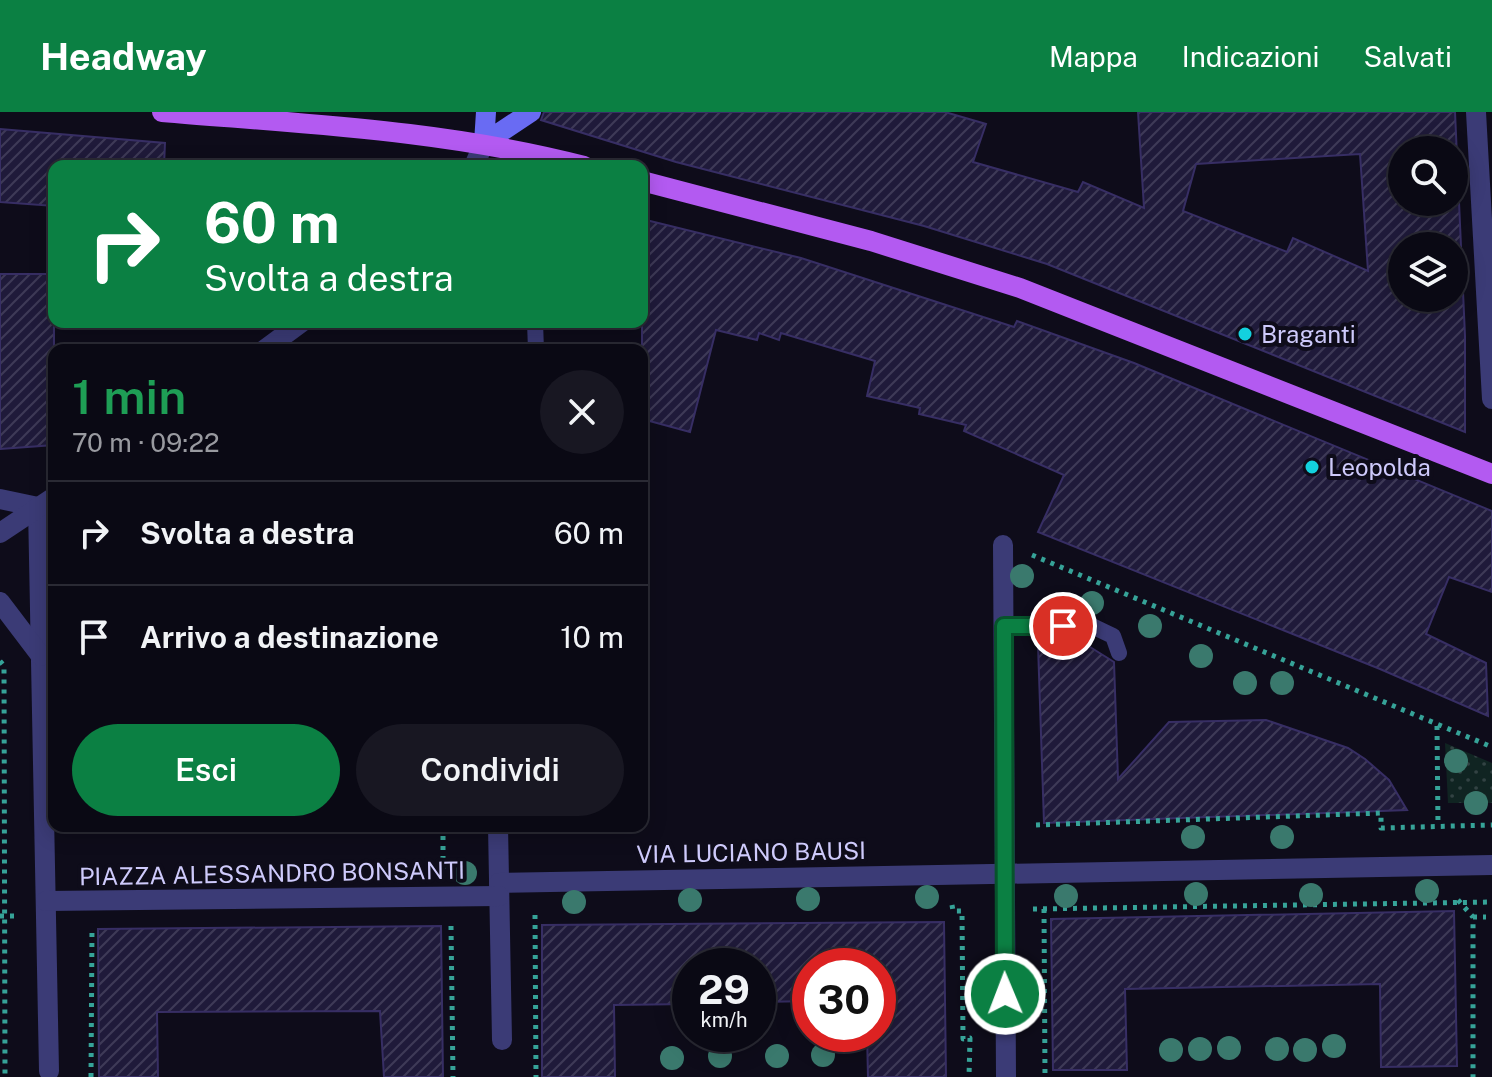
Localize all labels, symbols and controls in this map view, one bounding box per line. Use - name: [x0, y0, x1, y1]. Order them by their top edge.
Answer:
- text: Headway: [40, 34, 207, 79]
- text: Mappa: [1049, 40, 1138, 73]
- text: Indicazioni: [1182, 40, 1319, 73]
- text: Salvati: [1363, 40, 1452, 73]
- map controls: [1388, 136, 1468, 312]
- button: search: [1388, 136, 1468, 216]
- text: 60 m: [204, 190, 340, 256]
- icon: right: [72, 192, 176, 296]
- button: layers: [1388, 232, 1468, 312]
- text: Svolta a destra: [204, 257, 454, 299]
- place label: Braganti: [1261, 320, 1356, 348]
- marker: Braganti: [1236, 325, 1254, 343]
- text: 1 min: [72, 368, 186, 425]
- button: close: [540, 370, 624, 454]
- text: 70 m · 09:22: [72, 427, 220, 458]
- place label: Leopolda: [1328, 453, 1431, 481]
- marker: Leopolda: [1303, 458, 1321, 476]
- icon: right: [72, 511, 116, 555]
- text: Svolta a destra: [140, 515, 355, 551]
- text: 60 m: [554, 515, 624, 551]
- pin: [1029, 592, 1097, 660]
- icon: arrive: [1041, 604, 1085, 648]
- icon: arrive: [72, 615, 116, 659]
- text: Arrivo a destinazione: [140, 619, 439, 655]
- text: 10 m: [560, 619, 624, 655]
- button: Esci: [72, 724, 340, 816]
- button: Condividi: [356, 724, 624, 816]
- street label: VIA LUCIANO BAUSI: [636, 836, 866, 868]
- street label: PIAZZA ALESSANDRO BONSANTI: [79, 856, 465, 890]
- speed limit sign: 30: [792, 948, 896, 1052]
- position arrow: [963, 952, 1047, 1036]
- text: 29: [698, 966, 750, 1013]
- text: km/h: [700, 1008, 748, 1032]

